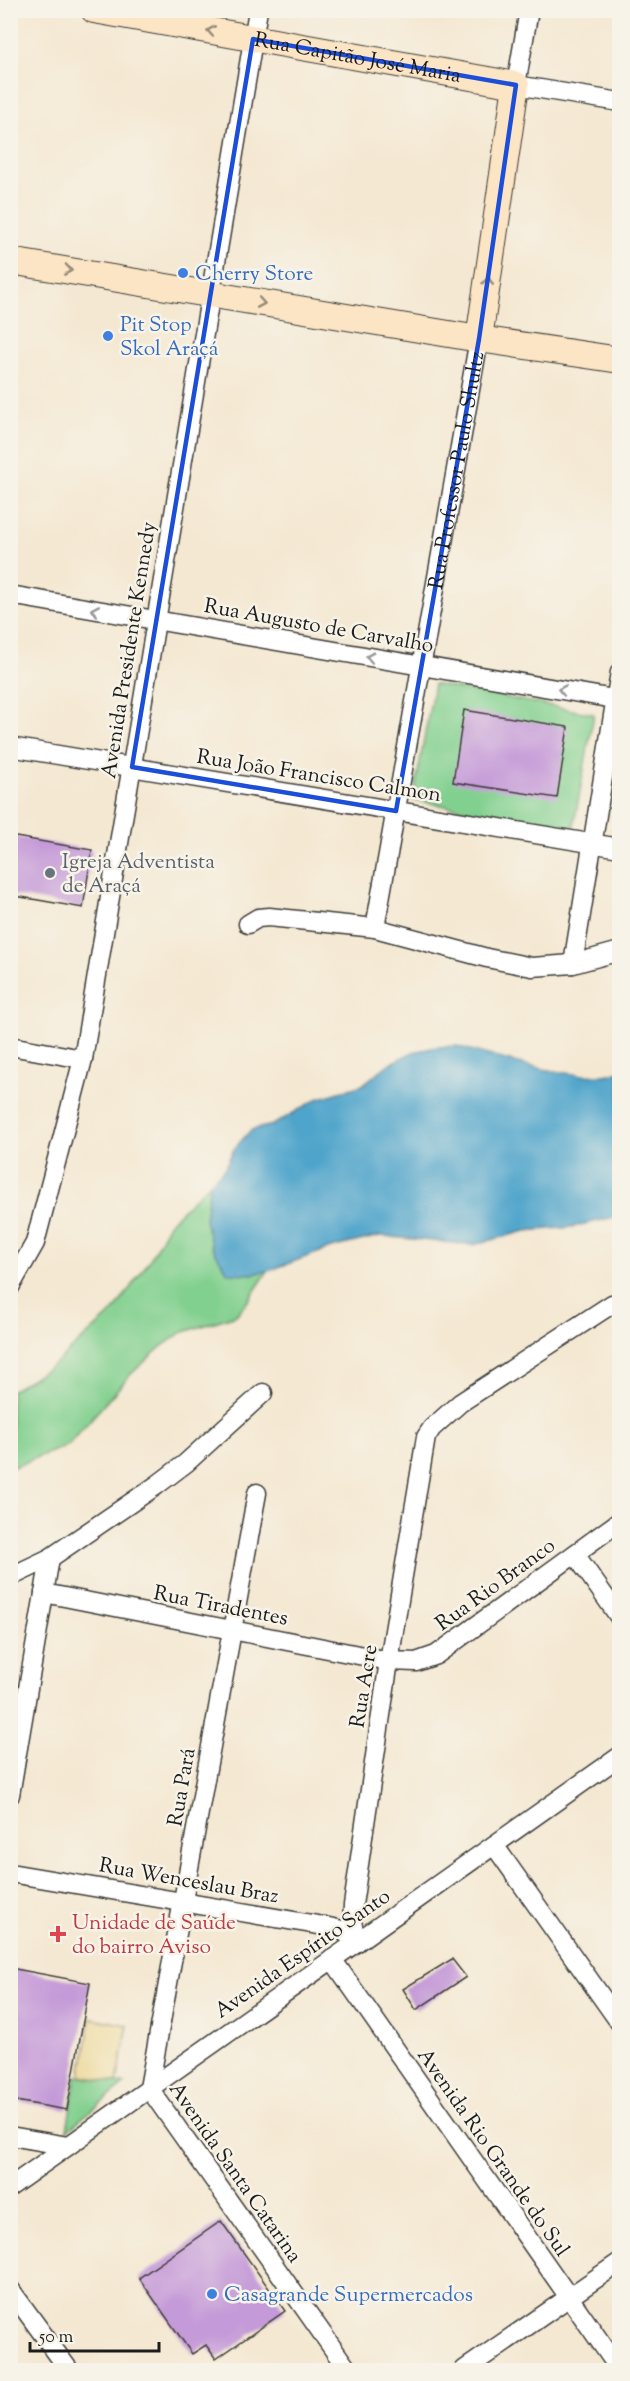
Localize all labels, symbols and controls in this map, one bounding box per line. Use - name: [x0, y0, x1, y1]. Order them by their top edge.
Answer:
- one-way arrow: [206, 25, 216, 38]
- street label: Rua Capitão José Maria: [252, 26, 464, 92]
- place label: Cherry Store: [195, 260, 313, 290]
- one-way arrow: [64, 264, 73, 276]
- marker: Cherry Store: [176, 266, 190, 280]
- one-way arrow: [481, 277, 493, 286]
- one-way arrow: [256, 296, 265, 308]
- place label: Pit Stop Skol Araçá: [120, 311, 219, 365]
- marker: Pit Stop Skol Araçá: [101, 329, 115, 343]
- street label: Rua Professor Paulo Shultz: [422, 349, 494, 592]
- street label: Avenida Presidente Kennedy: [95, 519, 165, 781]
- street label: Rua Augusto de Carvalho: [201, 592, 436, 662]
- one-way arrow: [90, 604, 99, 616]
- one-way arrow: [365, 651, 374, 663]
- one-way arrow: [557, 684, 566, 696]
- street label: Rua João Francisco Calmon: [194, 743, 443, 811]
- place label: Igreja Adventista de Araçá: [62, 848, 215, 902]
- marker: Igreja Adventista de Araçá: [43, 866, 57, 880]
- street label: Rua Rio Branco: [430, 1532, 562, 1639]
- street label: Rua Tiradentes: [151, 1579, 290, 1635]
- street label: Rua Acre: [344, 1643, 386, 1730]
- street label: Rua Pará: [161, 1745, 205, 1829]
- street label: Rua Wenceslau Braz: [96, 1851, 281, 1913]
- street label: Avenida Espírito Santo: [209, 1882, 397, 2027]
- place label: Unidade de Saúde do bairro Aviso: [72, 1909, 236, 1963]
- marker: Unidade de Saúde do bairro Aviso: [49, 1925, 67, 1943]
- street label: Avenida Rio Grande do Sul: [409, 2043, 576, 2264]
- street label: Avenida Santa Catarina: [161, 2077, 308, 2270]
- place label: Casagrande Supermercados: [224, 2281, 473, 2311]
- marker: Casagrande Supermercados: [205, 2287, 219, 2301]
- scale bar: [30, 2315, 159, 2353]
- text: 50 m: [38, 2325, 74, 2351]

